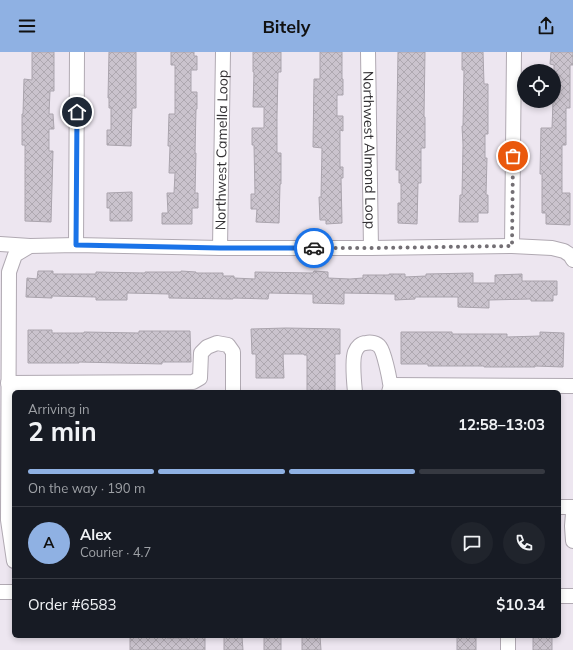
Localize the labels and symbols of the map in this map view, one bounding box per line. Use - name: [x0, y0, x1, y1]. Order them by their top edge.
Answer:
- street label: Northwest Camella Loop: [211, 70, 232, 230]
- street label: Northwest Almond Loop: [359, 71, 380, 229]
- pin: [60, 95, 94, 129]
- pin: [496, 139, 530, 173]
- courier: [294, 228, 334, 268]

